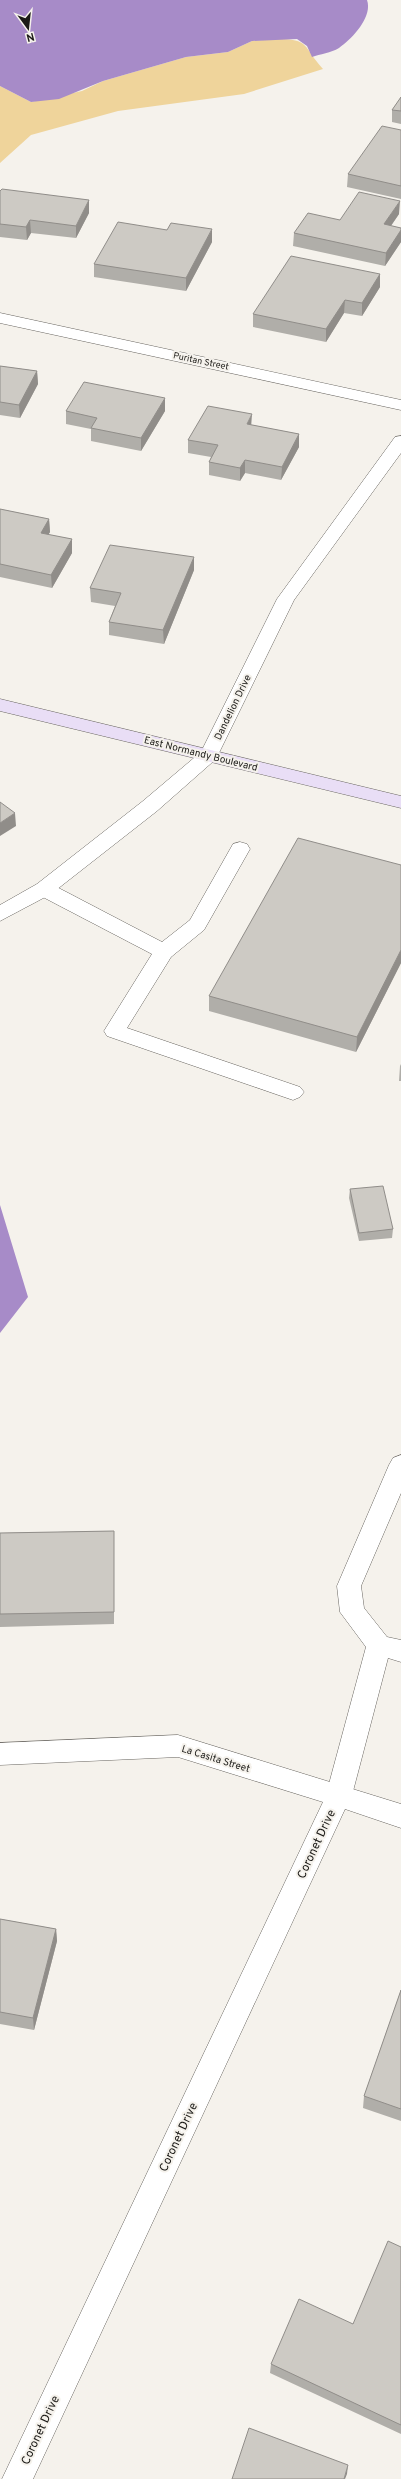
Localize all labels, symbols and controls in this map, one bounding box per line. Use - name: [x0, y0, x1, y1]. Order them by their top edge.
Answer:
- north arrow: [8, 8, 48, 48]
- text: N: [25, 29, 36, 44]
- street label: Puritan Street: [172, 350, 230, 373]
- street label: Dandelion Drive: [212, 673, 255, 742]
- street label: East Normandy Boulevard: [143, 734, 259, 775]
- street label: La Casita Street: [180, 1743, 252, 1776]
- street label: Coronet Drive: [294, 1807, 340, 1882]
- street label: Coronet Drive: [156, 2100, 202, 2175]
- street label: Coronet Drive: [18, 2393, 64, 2468]

